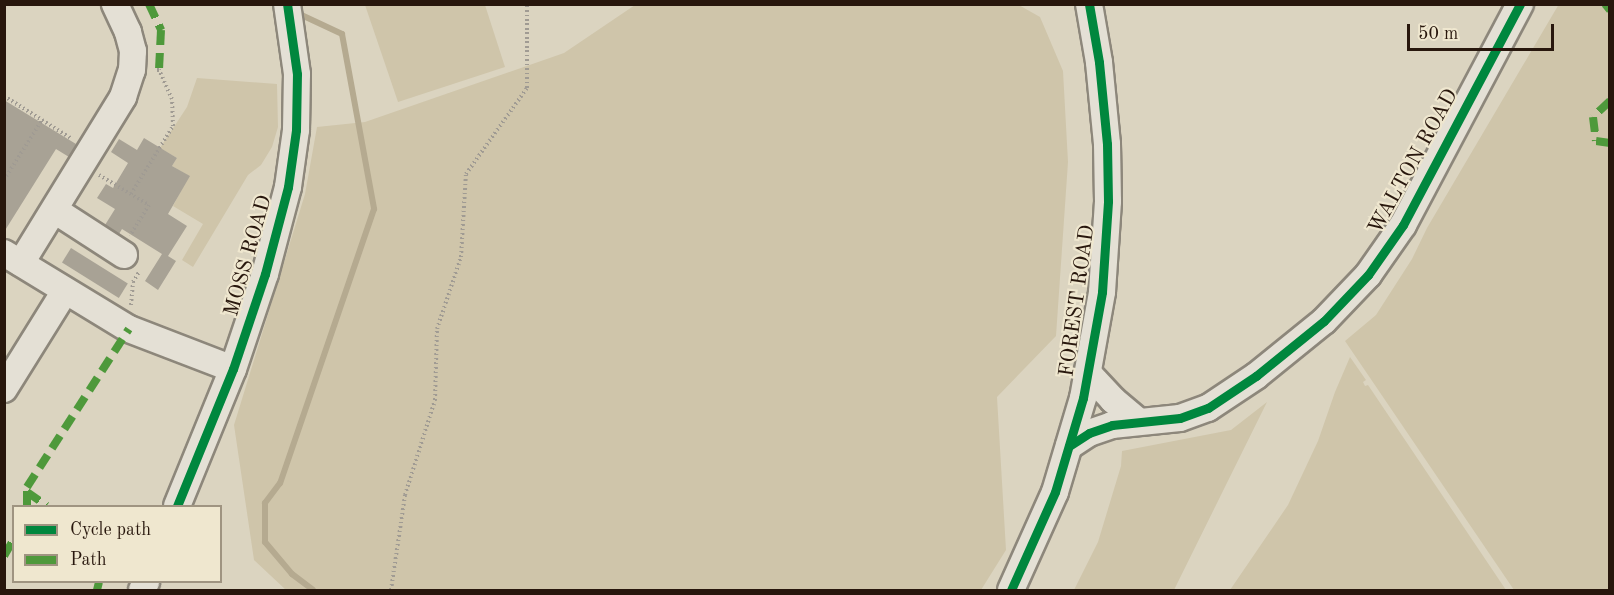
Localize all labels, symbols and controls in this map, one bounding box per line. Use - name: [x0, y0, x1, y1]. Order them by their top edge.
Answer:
- scale bar: [1410, 12, 1557, 50]
- text: 50 m: [1418, 25, 1458, 43]
- street label: WALTON ROAD: [1364, 85, 1464, 239]
- street label: MOSS ROAD: [220, 192, 278, 320]
- street label: FOREST ROAD: [1055, 223, 1101, 379]
- legend: [12, 505, 222, 583]
- text: Cycle path: [70, 521, 151, 539]
- text: Path: [70, 551, 106, 569]

